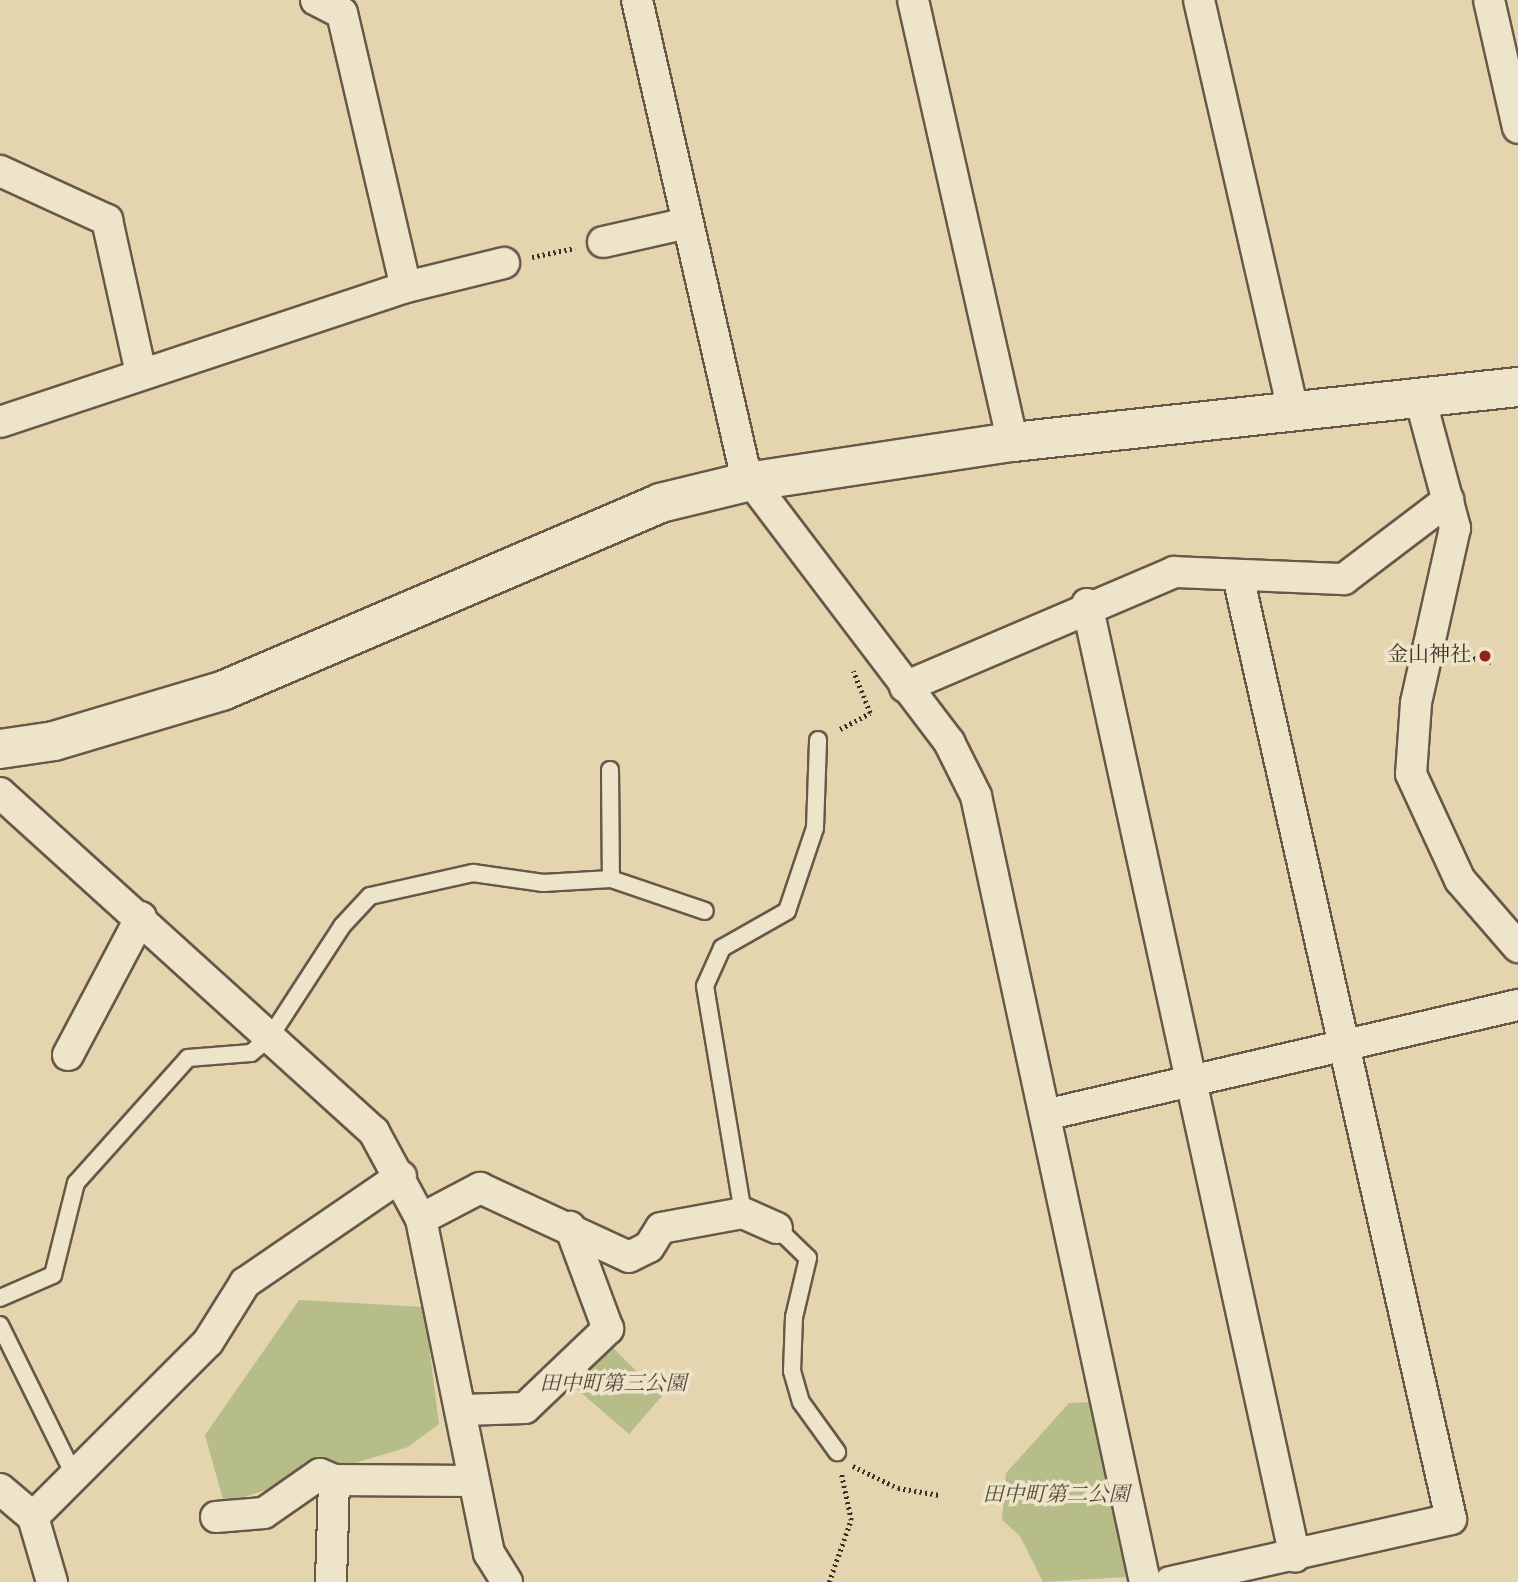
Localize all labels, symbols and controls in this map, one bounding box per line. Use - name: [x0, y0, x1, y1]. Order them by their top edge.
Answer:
- place label: 金山神社: [1387, 643, 1471, 669]
- marker: 金山神社: [1477, 648, 1493, 664]
- park label: 田中町第三公園: [540, 1372, 686, 1398]
- park label: 田中町第二公園: [983, 1483, 1129, 1509]

